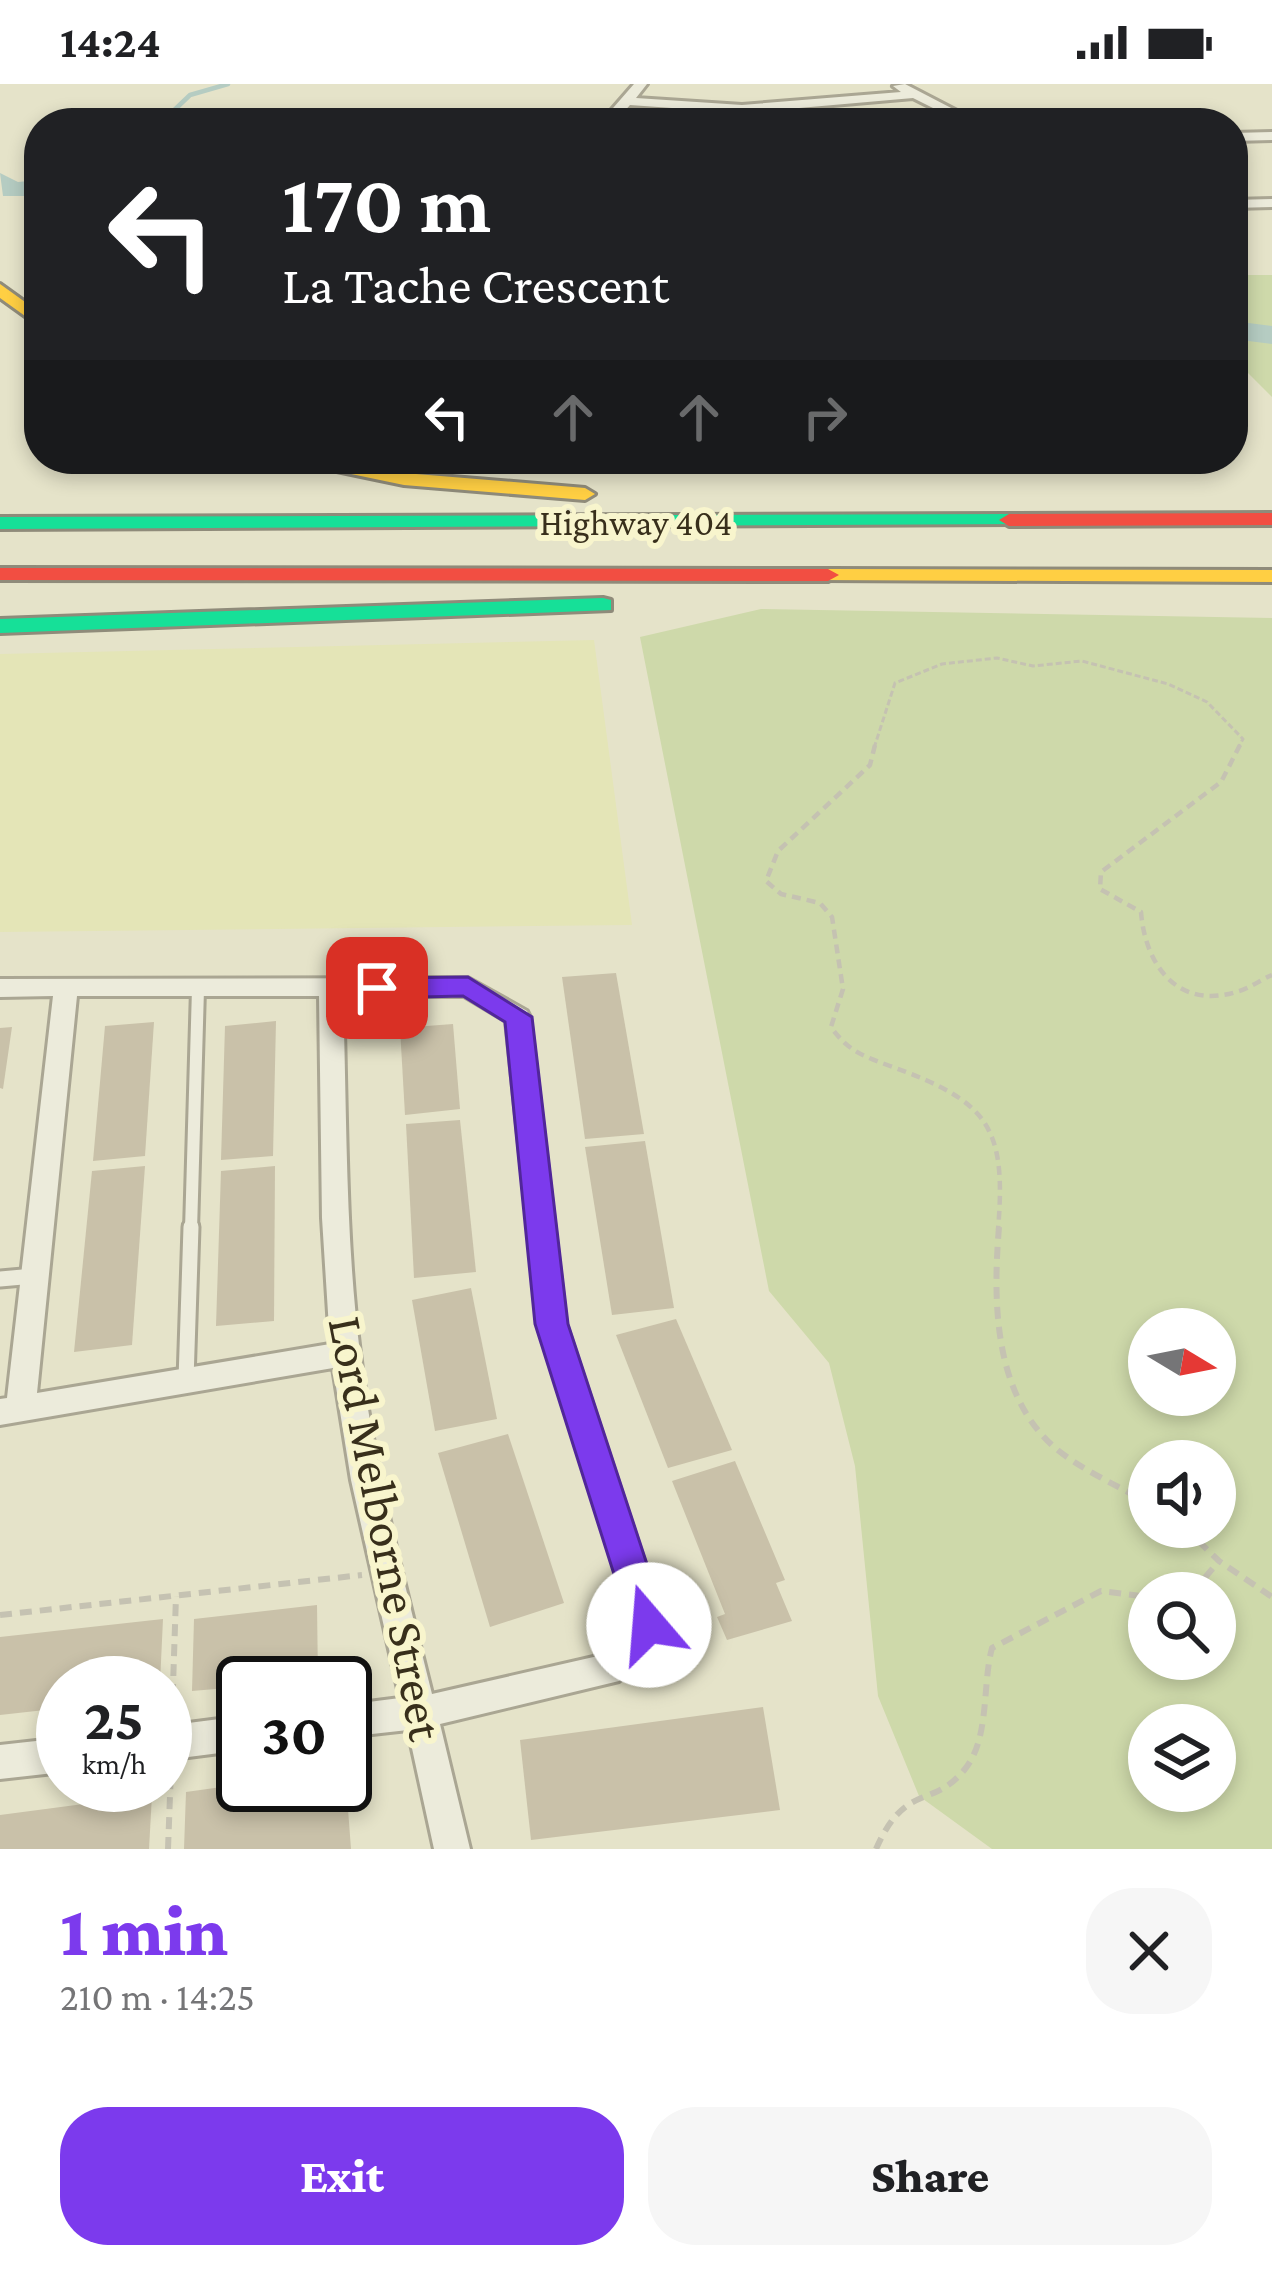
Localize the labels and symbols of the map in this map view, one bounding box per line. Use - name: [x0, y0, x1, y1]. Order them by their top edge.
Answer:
- street label: Highway 404: [540, 503, 732, 543]
- pin: [326, 937, 428, 1039]
- north arrow: [1128, 1308, 1236, 1416]
- street label: Lord Melborne Street: [317, 1311, 456, 1746]
- position arrow: [586, 1562, 712, 1688]
- speed limit sign: 30: [216, 1656, 372, 1812]

